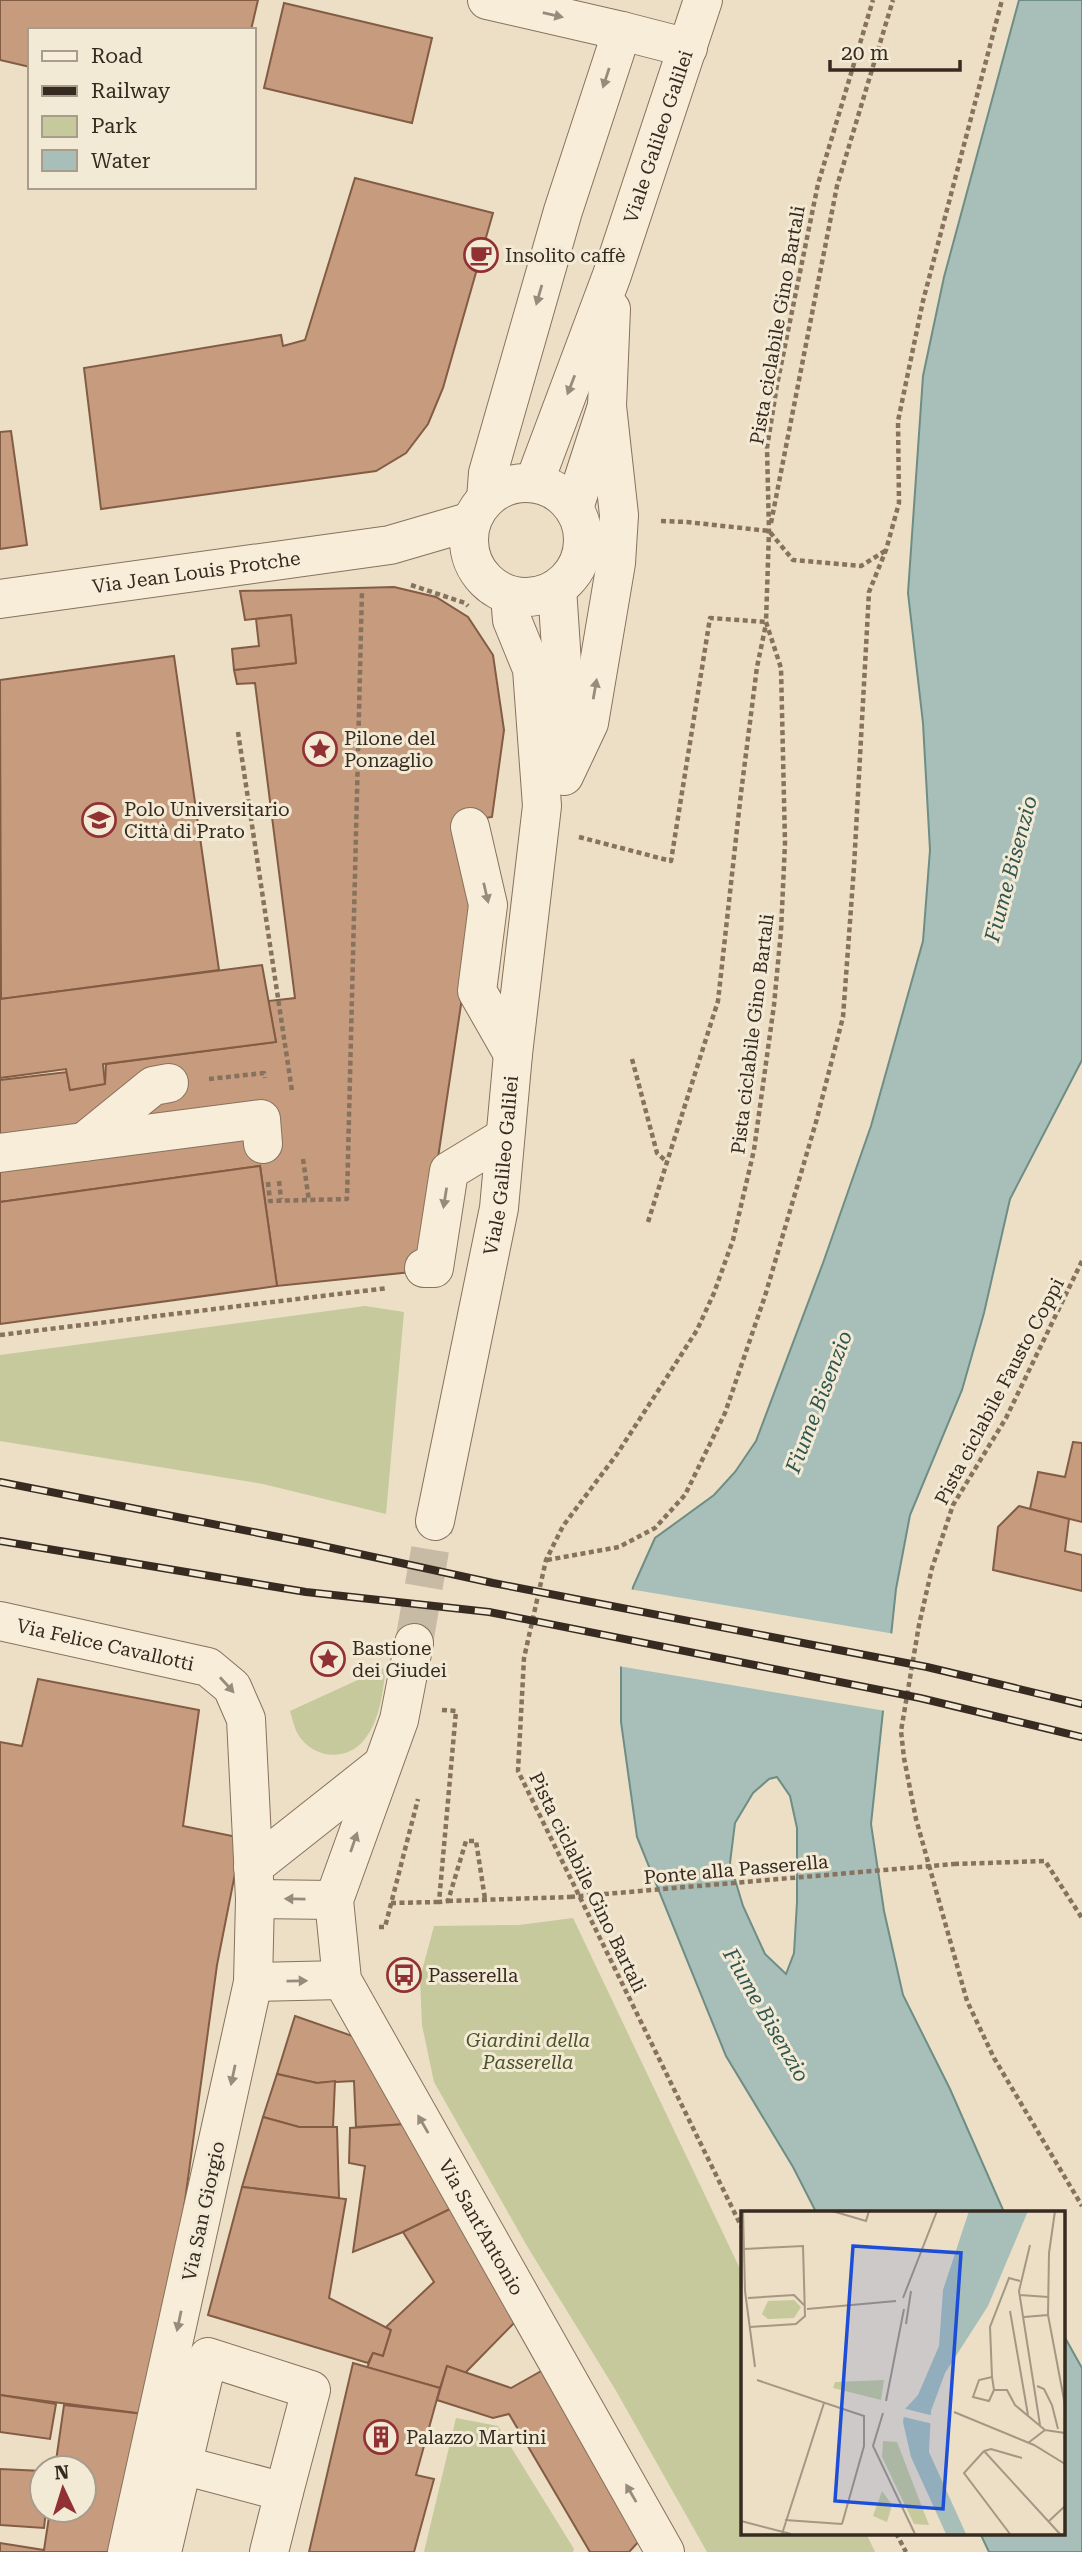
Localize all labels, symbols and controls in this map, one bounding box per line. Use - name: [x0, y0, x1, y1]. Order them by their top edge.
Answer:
- one-way arrow: [542, 10, 564, 21]
- legend: [28, 28, 256, 189]
- scale bar: [830, 28, 960, 72]
- text: 20 m: [841, 41, 889, 65]
- text: Road: [91, 44, 143, 68]
- street label: Viale Galileo Galilei: [619, 47, 698, 226]
- one-way arrow: [601, 67, 611, 88]
- text: Railway: [91, 79, 171, 103]
- text: Park: [91, 114, 137, 138]
- text: Water: [91, 149, 151, 173]
- street label: Pista ciclabile Gino Bartali: [745, 204, 810, 446]
- cafe icon: Insolito caffè: [462, 236, 500, 274]
- place label: Insolito caffè: [505, 244, 625, 267]
- one-way arrow: [533, 284, 543, 305]
- one-way arrow: [565, 374, 576, 395]
- street label: Via Jean Louis Protche: [91, 547, 302, 598]
- one-way arrow: [590, 678, 601, 700]
- place label: Pilone del Ponzaglio: [344, 727, 436, 772]
- place icon: Pilone del Ponzaglio: [301, 730, 339, 768]
- water label: Fiume Bisenzio: [980, 793, 1042, 946]
- place label: Polo Universitario Città di Prato: [124, 798, 290, 843]
- school or university icon: Polo Universitario Città di Prato: [80, 801, 118, 839]
- one-way arrow: [480, 882, 491, 904]
- street label: Pista ciclabile Gino Bartali: [726, 912, 779, 1156]
- street label: Viale Galileo Galilei: [479, 1075, 523, 1257]
- one-way arrow: [439, 1187, 450, 1209]
- street label: Pista ciclabile Fausto Coppi: [930, 1274, 1069, 1509]
- water label: Fiume Bisenzio: [781, 1328, 857, 1477]
- street label: Via Felice Cavallotti: [14, 1614, 196, 1676]
- place label: Bastione dei Giudei: [352, 1637, 447, 1682]
- place icon: Bastione dei Giudei: [309, 1640, 347, 1678]
- one-way arrow: [219, 1676, 235, 1694]
- street label: Pista ciclabile Gino Bartali: [524, 1768, 651, 1996]
- one-way arrow: [349, 1832, 360, 1853]
- street label: Ponte alla Passerella: [643, 1850, 830, 1889]
- one-way arrow: [284, 1893, 306, 1905]
- water label: Fiume Bisenzio: [718, 1943, 814, 2086]
- bus stop icon: Passerella: [385, 1956, 423, 1994]
- place label: Passerella: [428, 1964, 519, 1987]
- one-way arrow: [287, 1975, 309, 1987]
- park label: Giardini della Passerella: [466, 2029, 590, 2074]
- one-way arrow: [227, 2064, 238, 2086]
- one-way arrow: [417, 2114, 429, 2134]
- street label: Via San Giorgio: [177, 2139, 230, 2283]
- street label: Via Sant'Antonio: [434, 2155, 529, 2299]
- inset map: [741, 2211, 1064, 2534]
- one-way arrow: [173, 2310, 184, 2332]
- building icon: Palazzo Martini: [362, 2418, 400, 2456]
- place label: Palazzo Martini: [406, 2426, 546, 2449]
- north arrow: [28, 2454, 98, 2524]
- text: N: [54, 2461, 70, 2485]
- one-way arrow: [625, 2483, 637, 2502]

